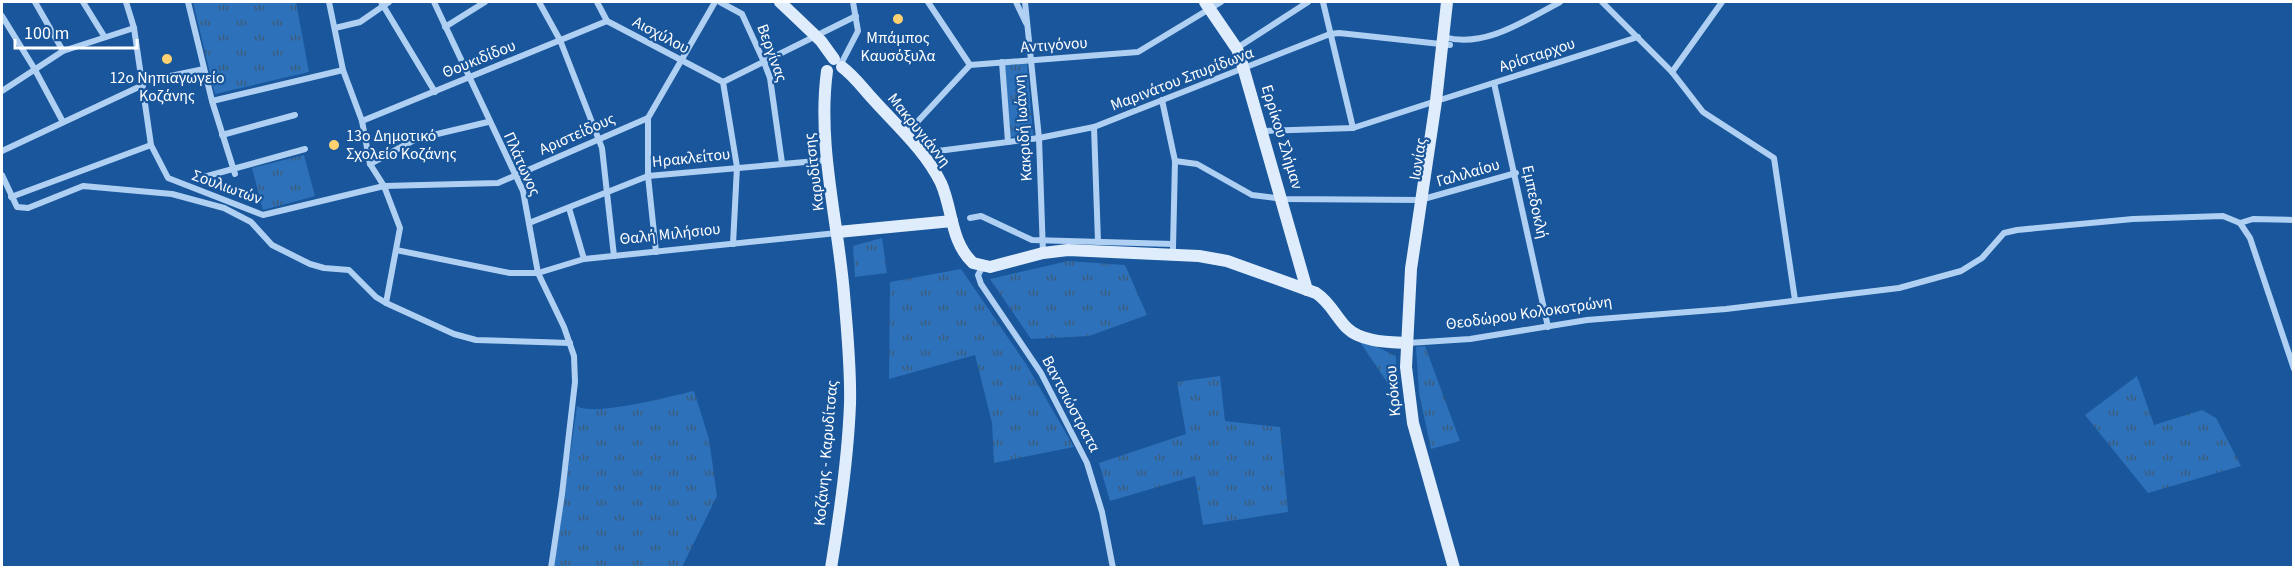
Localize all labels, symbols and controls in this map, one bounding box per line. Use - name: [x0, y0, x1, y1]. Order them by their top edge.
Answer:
- street label: Αισχύλου: [629, 11, 693, 59]
- scale bar: [15, 12, 136, 50]
- marker: Μπάμπος Καυσόξυλα: [891, 12, 905, 26]
- text: 100 m: [24, 21, 69, 46]
- street label: Βεργίνας: [751, 21, 793, 85]
- place label: Μπάμπος Καυσόξυλα: [861, 27, 935, 67]
- street label: Αντιγόνου: [1020, 32, 1088, 58]
- street label: Αρίσταρχου: [1496, 32, 1578, 78]
- street label: Θουκιδίδου: [439, 34, 519, 84]
- street label: Μαρινάτου Σπυρίδωνα: [1107, 42, 1257, 116]
- marker: 12ο Νηπιαγωγείο Κοζάνης: [160, 52, 174, 66]
- place label: 12ο Νηπιαγωγείο Κοζάνης: [110, 67, 224, 107]
- street label: Κακριδή Ιωάννη: [1008, 74, 1038, 182]
- street label: Ερρίκου Σλήμαν: [1256, 82, 1308, 192]
- street label: Μακρυγιάννη: [882, 88, 956, 172]
- street label: Αριστείδους: [536, 107, 619, 161]
- place label: 13ο Δημοτικό Σχολείο Κοζάνης: [346, 125, 457, 165]
- street label: Πλάτωνος: [498, 128, 546, 200]
- street label: Καρυδίτσης: [798, 131, 830, 212]
- street label: Ιωνίας: [1404, 136, 1432, 182]
- marker: 13ο Δημοτικό Σχολείο Κοζάνης: [327, 138, 341, 152]
- street label: Ηρακλείτου: [651, 143, 731, 173]
- street label: Γαλιλαίου: [1434, 153, 1502, 193]
- street label: Εμπεδοκλή: [1516, 163, 1554, 241]
- street label: Σουλιωτών: [189, 164, 266, 210]
- street label: Θαλή Μιλήσιου: [619, 218, 721, 250]
- street label: Θεοδώρου Κολοκοτρώνη: [1445, 290, 1613, 336]
- street label: Βαντσιώστρατα: [1036, 352, 1106, 456]
- street label: Κρόκου: [1380, 365, 1406, 417]
- street label: Κοζάνης - Καρυδίτσας: [809, 379, 843, 527]

